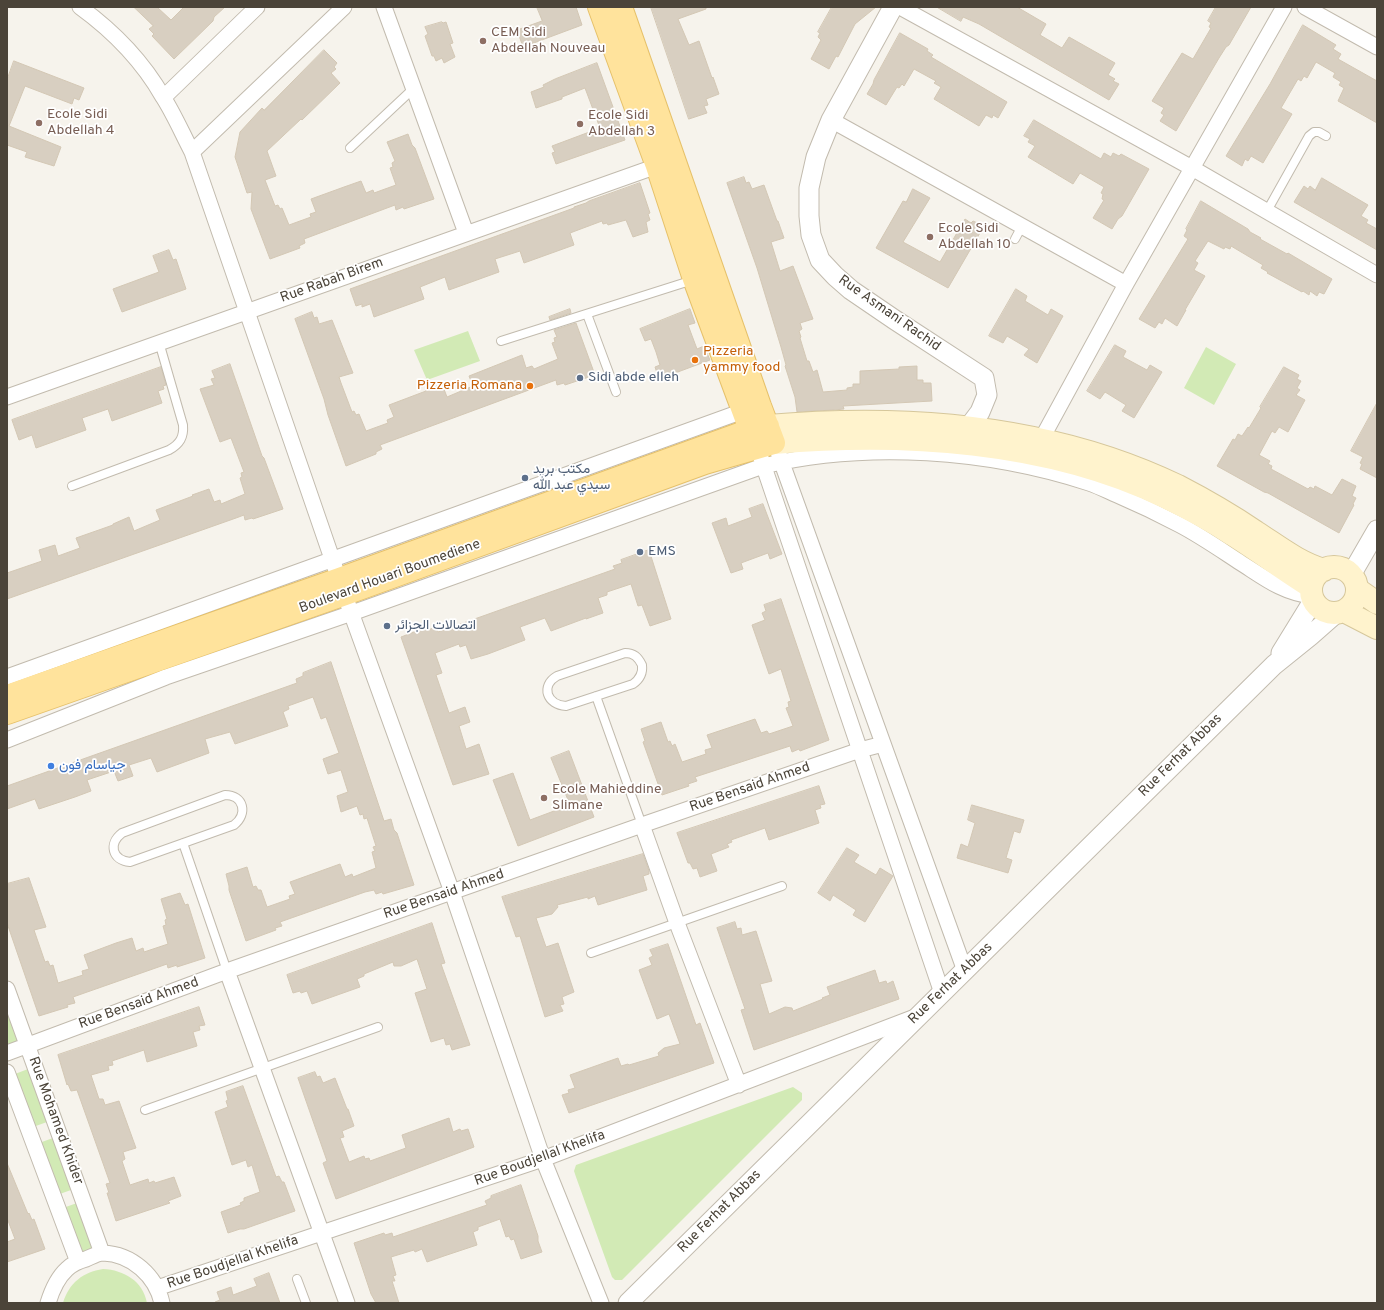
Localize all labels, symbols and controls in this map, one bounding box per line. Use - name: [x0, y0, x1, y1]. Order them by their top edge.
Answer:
- place label: CEM Sidi Abdellah Nouveau: [491, 25, 605, 58]
- marker: CEM Sidi Abdellah Nouveau: [478, 36, 488, 46]
- place label: Ecole Sidi Abdellah 4: [47, 107, 115, 140]
- place label: Ecole Sidi Abdellah 3: [588, 108, 655, 140]
- marker: Ecole Sidi Abdellah 4: [34, 118, 44, 128]
- marker: Ecole Sidi Abdellah 3: [575, 119, 585, 129]
- place label: Ecole Sidi Abdellah 10: [938, 221, 1011, 254]
- marker: Ecole Sidi Abdellah 10: [925, 232, 935, 242]
- street label: Rue Rabah Birem: [278, 255, 386, 307]
- street label: Rue Asmani Rachid: [835, 272, 943, 356]
- place label: Pizzeria yammy food: [703, 344, 780, 376]
- marker: Pizzeria yammy food: [690, 355, 700, 365]
- place label: Sidi abde elleh: [588, 370, 679, 386]
- marker: Sidi abde elleh: [575, 373, 585, 383]
- place label: Pizzeria Romana: [417, 378, 522, 394]
- marker: Pizzeria Romana: [525, 381, 535, 391]
- place label: مكتب بريد سيدي عبد الله: [533, 462, 610, 494]
- marker: مكتب بريد سيدي عبد الله: [520, 473, 530, 483]
- street label: Boulevard Houari Boumediene: [297, 536, 483, 618]
- place label: EMS: [648, 544, 676, 560]
- marker: EMS: [635, 547, 645, 557]
- place label: اتصالات الجزائر: [395, 618, 476, 634]
- marker: اتصالات الجزائر: [382, 621, 392, 631]
- street label: Rue Ferhat Abbas: [1136, 711, 1226, 801]
- place label: جياسام فون: [59, 758, 126, 774]
- street label: Rue Bensaid Ahmed: [688, 759, 812, 817]
- marker: جياسام فون: [46, 761, 56, 771]
- place label: Ecole Mahieddine Slimane: [552, 782, 662, 814]
- marker: Ecole Mahieddine Slimane: [539, 793, 549, 803]
- street label: Rue Bensaid Ahmed: [382, 866, 506, 924]
- street label: Rue Ferhat Abbas: [905, 940, 997, 1028]
- street label: Rue Bensaid Ahmed: [77, 974, 201, 1034]
- street label: Rue Mohamed Khider: [24, 1055, 86, 1187]
- street label: Rue Boudjellal Khelifa: [472, 1128, 608, 1190]
- street label: Rue Ferhat Abbas: [675, 1167, 765, 1257]
- street label: Rue Boudjellal Khelifa: [165, 1233, 301, 1293]

